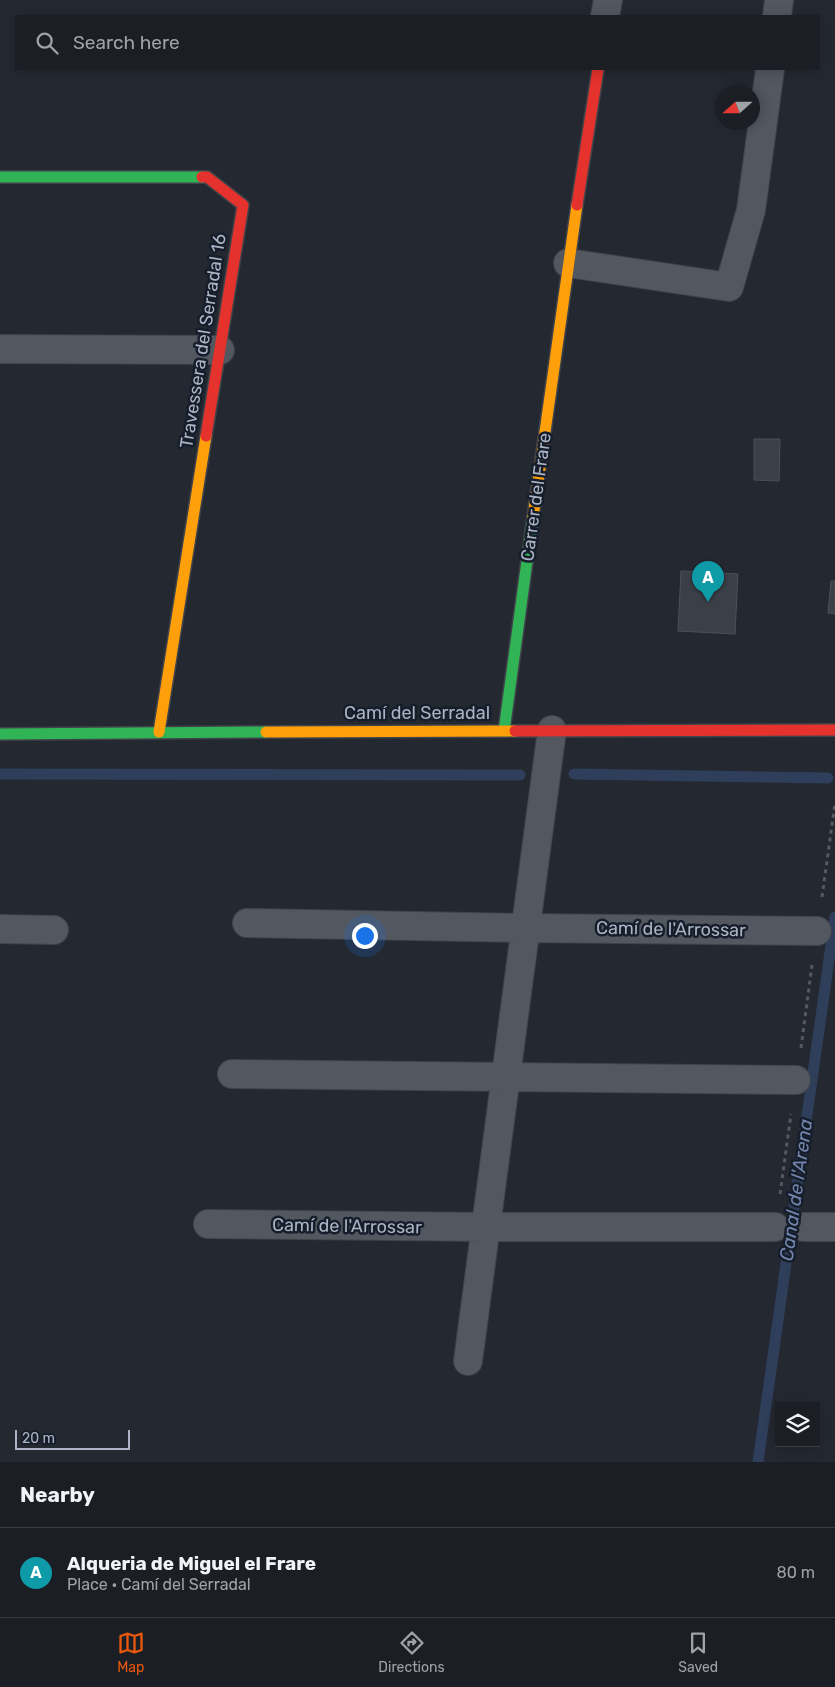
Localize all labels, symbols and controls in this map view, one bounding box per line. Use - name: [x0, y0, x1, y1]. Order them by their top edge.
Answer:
- search box: [15, 15, 820, 70]
- icon: search: [33, 29, 61, 57]
- text: Search here: [73, 31, 180, 54]
- north arrow: [715, 85, 760, 130]
- street label: Travessera del Serradal 16: [175, 232, 231, 450]
- street label: Carrer del Frare: [516, 431, 556, 563]
- pin: A: [692, 561, 724, 602]
- street label: Camí del Serradal: [344, 702, 490, 724]
- street label: Camí de l'Arrossar: [596, 917, 746, 941]
- your location: [352, 923, 378, 949]
- water label: Canal de l'Arena: [775, 1118, 817, 1262]
- street label: Camí de l'Arrossar: [272, 1214, 422, 1238]
- map controls: [775, 1402, 820, 1447]
- button: layers: [775, 1402, 820, 1447]
- scale bar: [15, 1427, 130, 1450]
- text: 20 m: [22, 1430, 55, 1447]
- text: Nearby: [20, 1482, 95, 1507]
- text: Alqueria de Miguel el Frare: [67, 1552, 316, 1575]
- text: A: [30, 1563, 42, 1582]
- text: 80 m: [777, 1563, 815, 1582]
- text: Place · Camí del Serradal: [67, 1575, 251, 1594]
- tab: Map: [117, 1629, 145, 1676]
- tab: Directions: [378, 1629, 445, 1676]
- tab: Saved: [678, 1629, 718, 1676]

